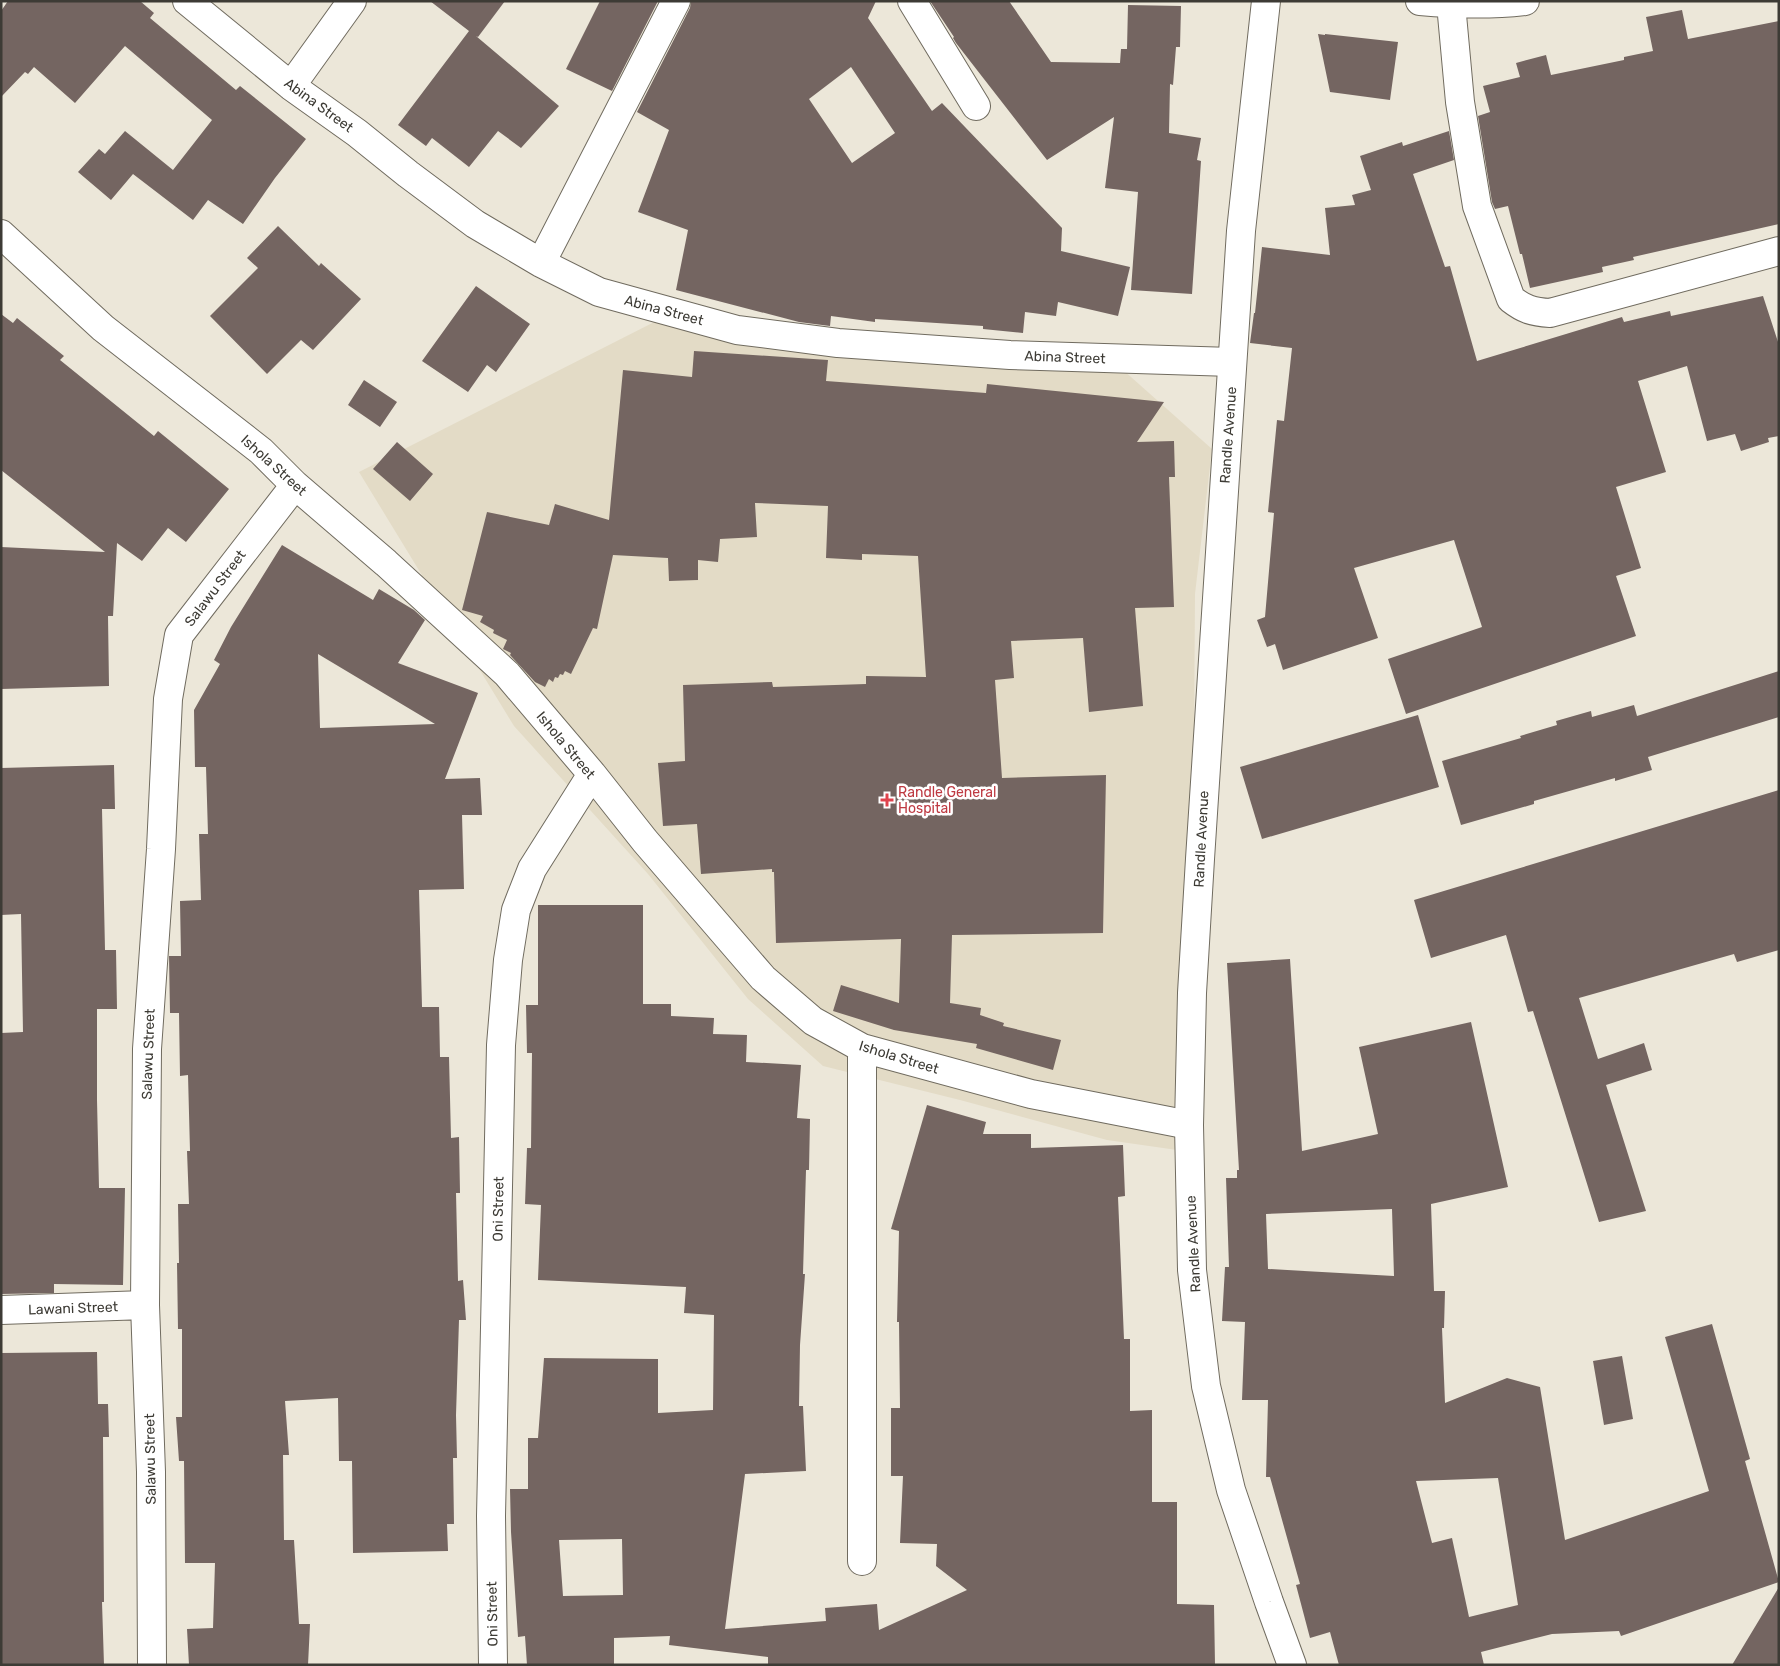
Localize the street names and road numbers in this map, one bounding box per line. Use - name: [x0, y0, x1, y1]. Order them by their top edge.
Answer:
- street label: Abina Street: [281, 75, 357, 136]
- street label: Abina Street: [622, 292, 706, 329]
- street label: Abina Street: [1024, 348, 1106, 367]
- street label: Randle Avenue: [1217, 386, 1240, 484]
- street label: Ishola Street: [237, 431, 310, 500]
- street label: Salawu Street: [181, 546, 250, 630]
- street label: Ishola Street: [533, 708, 599, 783]
- street label: Randle Avenue: [1190, 790, 1213, 888]
- street label: Salawu Street: [138, 1008, 159, 1100]
- street label: Ishola Street: [857, 1037, 941, 1078]
- street label: Oni Street: [489, 1176, 508, 1242]
- street label: Randle Avenue: [1182, 1195, 1205, 1293]
- street label: Lawani Street: [28, 1298, 119, 1319]
- street label: Salawu Street: [141, 1413, 160, 1505]
- street label: Oni Street: [483, 1581, 502, 1647]

